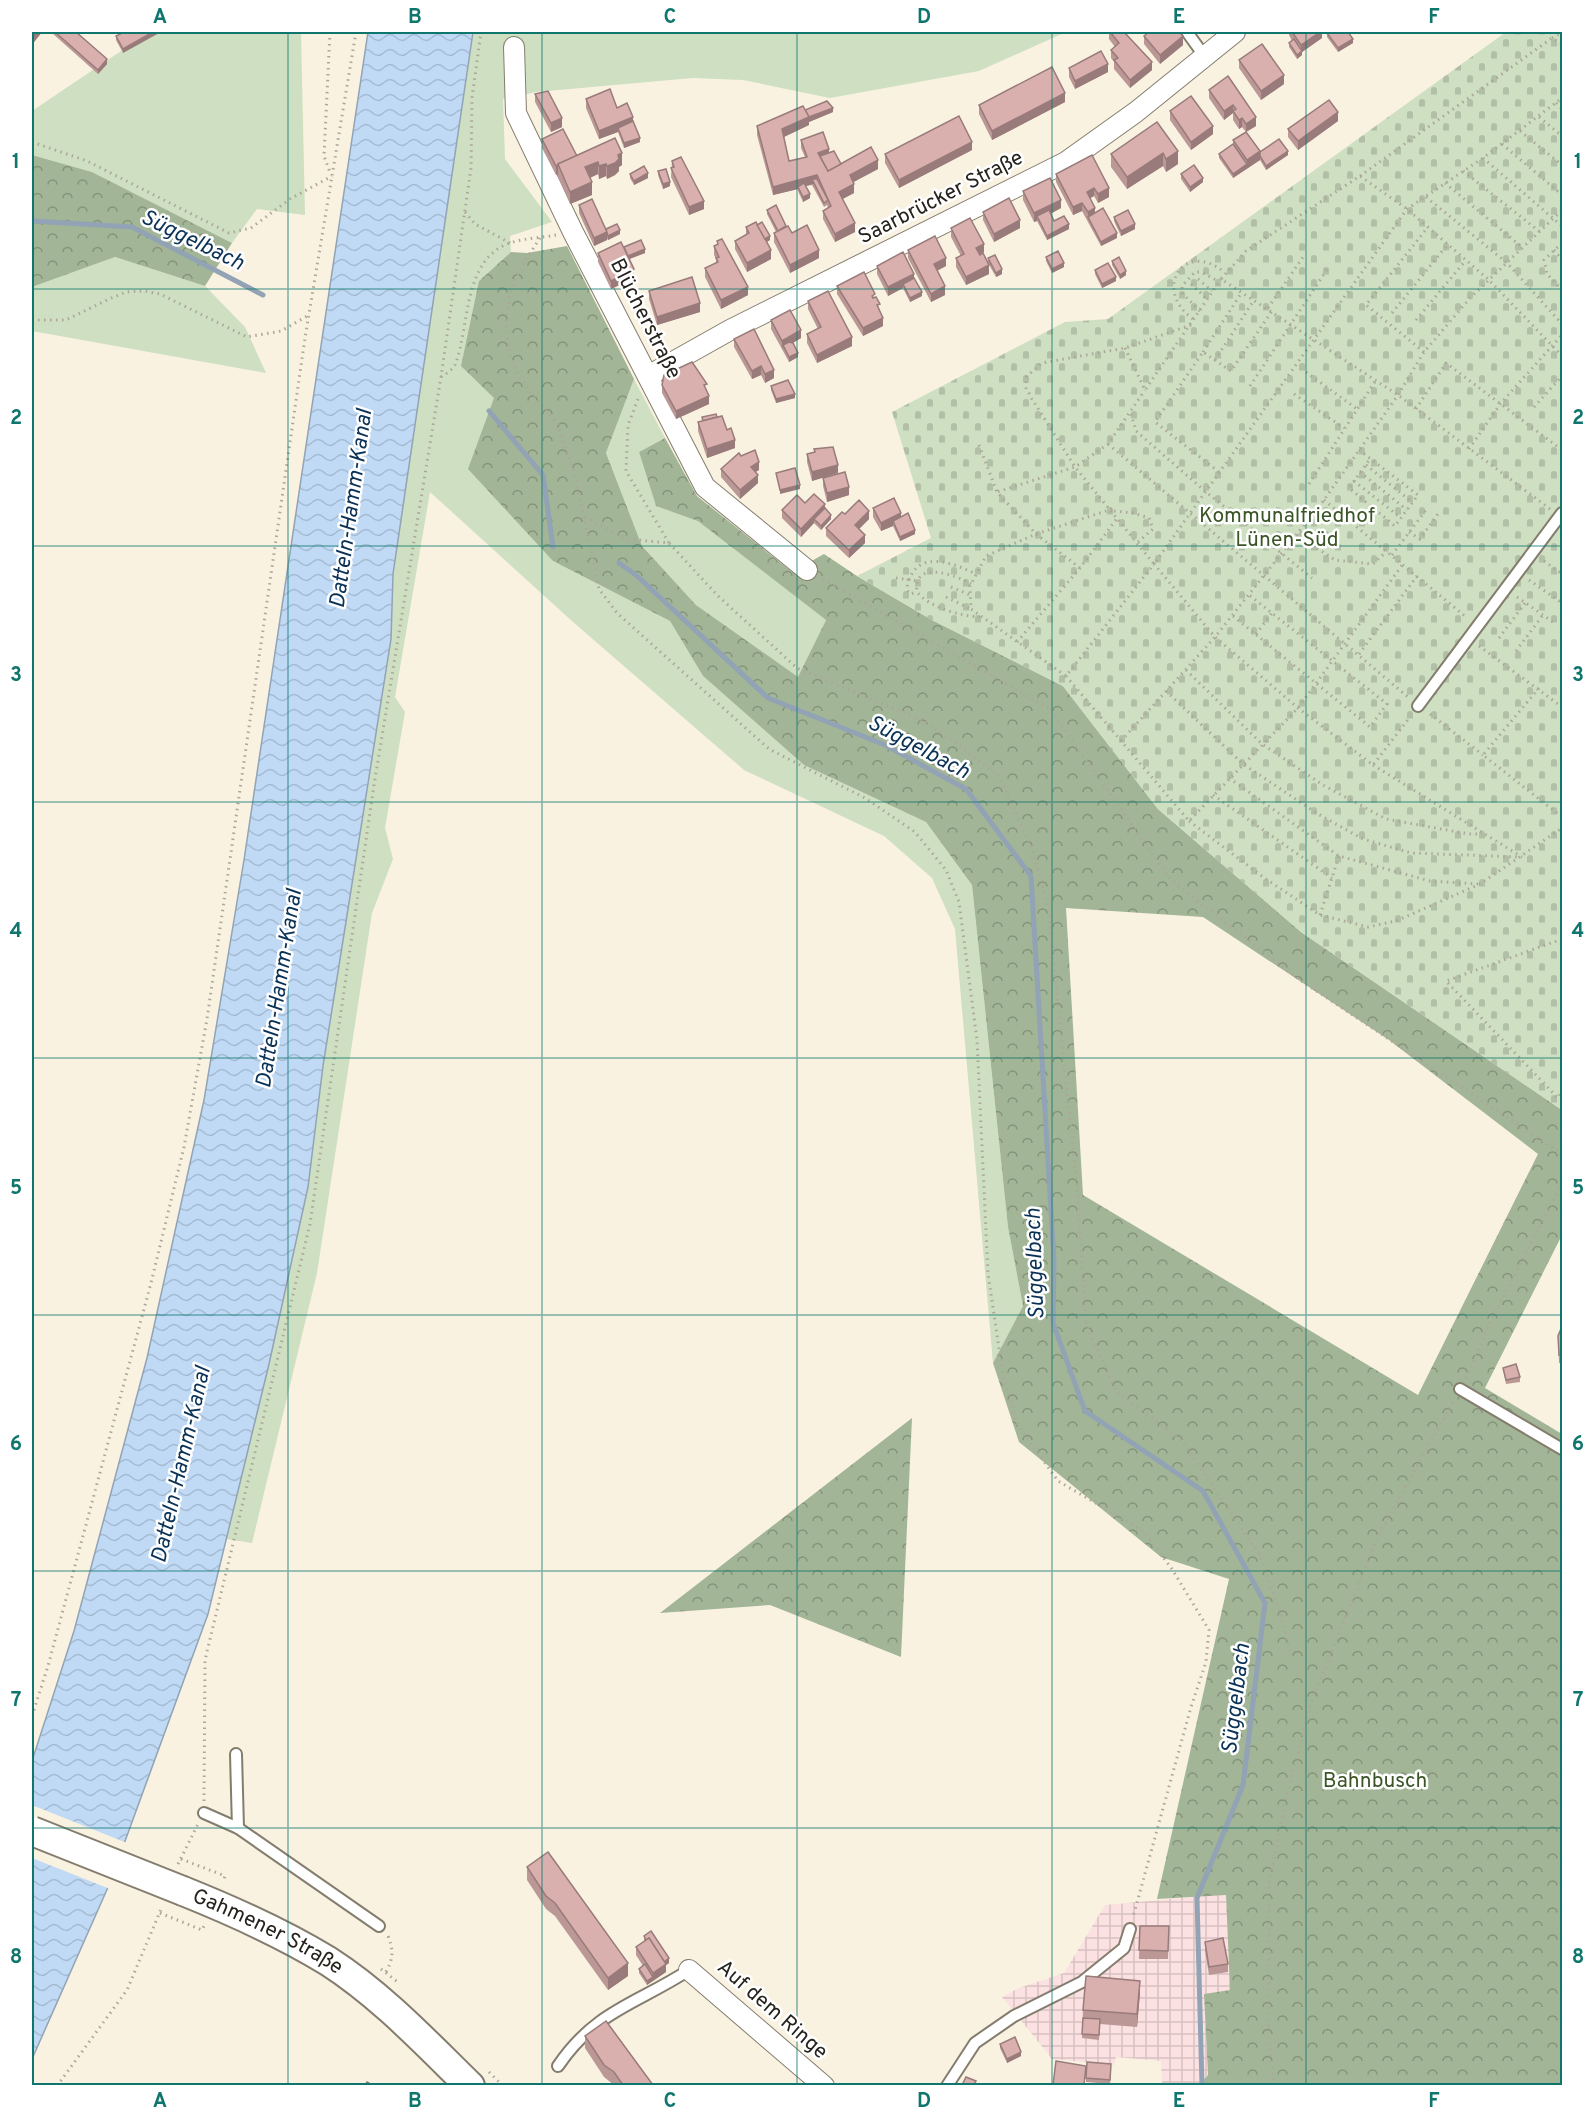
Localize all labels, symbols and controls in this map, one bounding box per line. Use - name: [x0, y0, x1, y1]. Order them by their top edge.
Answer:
- text: A: [153, 5, 167, 31]
- text: B: [408, 5, 422, 31]
- text: C: [664, 5, 676, 31]
- text: D: [917, 5, 931, 31]
- text: E: [1173, 5, 1185, 31]
- text: F: [1428, 5, 1440, 31]
- street label: Saarbrücker Straße: [854, 145, 1028, 251]
- text: 1: [12, 150, 20, 176]
- text: 1: [1574, 150, 1582, 176]
- water label: Süggelbach: [136, 204, 248, 278]
- street label: Blücherstraße: [603, 254, 687, 384]
- text: 2: [10, 406, 22, 432]
- water label: Datteln-Hamm-Kanal: [325, 406, 380, 610]
- text: 2: [1572, 406, 1584, 432]
- park label: Kommunalfriedhof Lünen-Süd: [1199, 503, 1375, 554]
- text: 3: [10, 663, 22, 689]
- text: 3: [1572, 663, 1584, 689]
- water label: Süggelbach: [862, 710, 974, 786]
- water label: Datteln-Hamm-Kanal: [251, 886, 309, 1090]
- text: 4: [10, 919, 22, 945]
- text: 4: [1572, 919, 1584, 945]
- text: 5: [10, 1176, 22, 1202]
- text: 5: [1572, 1176, 1584, 1202]
- water label: Süggelbach: [1021, 1208, 1051, 1320]
- water label: Datteln-Hamm-Kanal: [146, 1363, 218, 1566]
- text: 6: [10, 1432, 22, 1458]
- text: 6: [1572, 1432, 1584, 1458]
- water label: Süggelbach: [1217, 1642, 1257, 1756]
- text: 7: [11, 1688, 21, 1714]
- text: 7: [1573, 1688, 1583, 1714]
- park label: Bahnbusch: [1323, 1768, 1427, 1795]
- street label: Gahmener Straße: [188, 1883, 348, 1981]
- text: 8: [10, 1945, 22, 1971]
- text: 8: [1572, 1945, 1584, 1971]
- street label: Auf dem Ringe: [711, 1954, 833, 2066]
- text: A: [153, 2089, 167, 2115]
- text: B: [408, 2089, 422, 2115]
- text: C: [664, 2089, 676, 2115]
- text: D: [917, 2089, 931, 2115]
- text: E: [1173, 2089, 1185, 2115]
- text: F: [1428, 2089, 1440, 2115]

